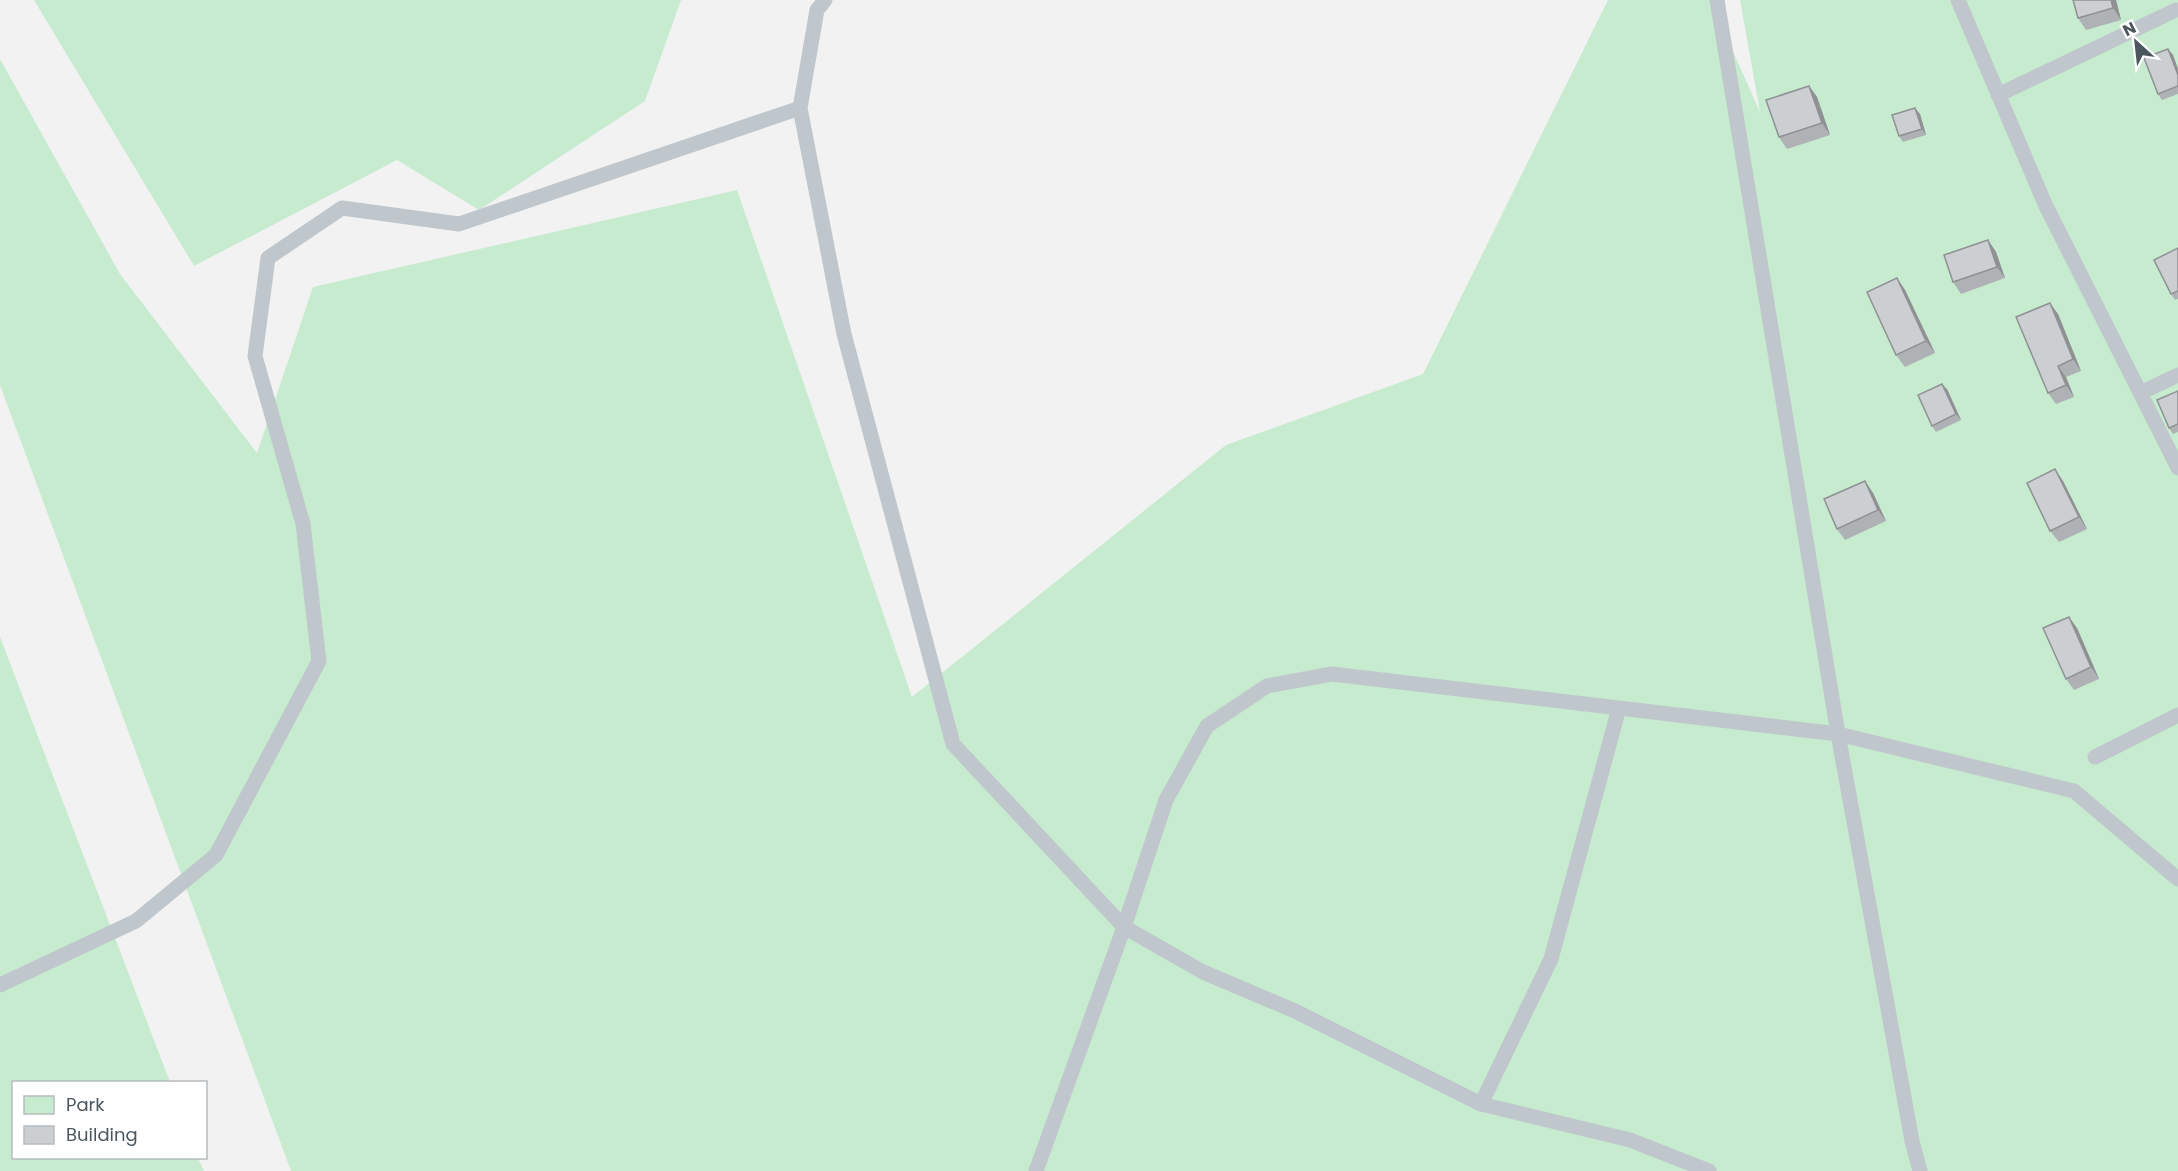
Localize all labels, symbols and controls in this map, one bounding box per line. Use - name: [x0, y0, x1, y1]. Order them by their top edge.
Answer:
- north arrow: [2106, 12, 2166, 72]
- text: N: [2119, 16, 2140, 42]
- legend: [12, 1081, 207, 1159]
- text: Park: [66, 1092, 105, 1117]
- text: Building: [66, 1122, 138, 1147]

